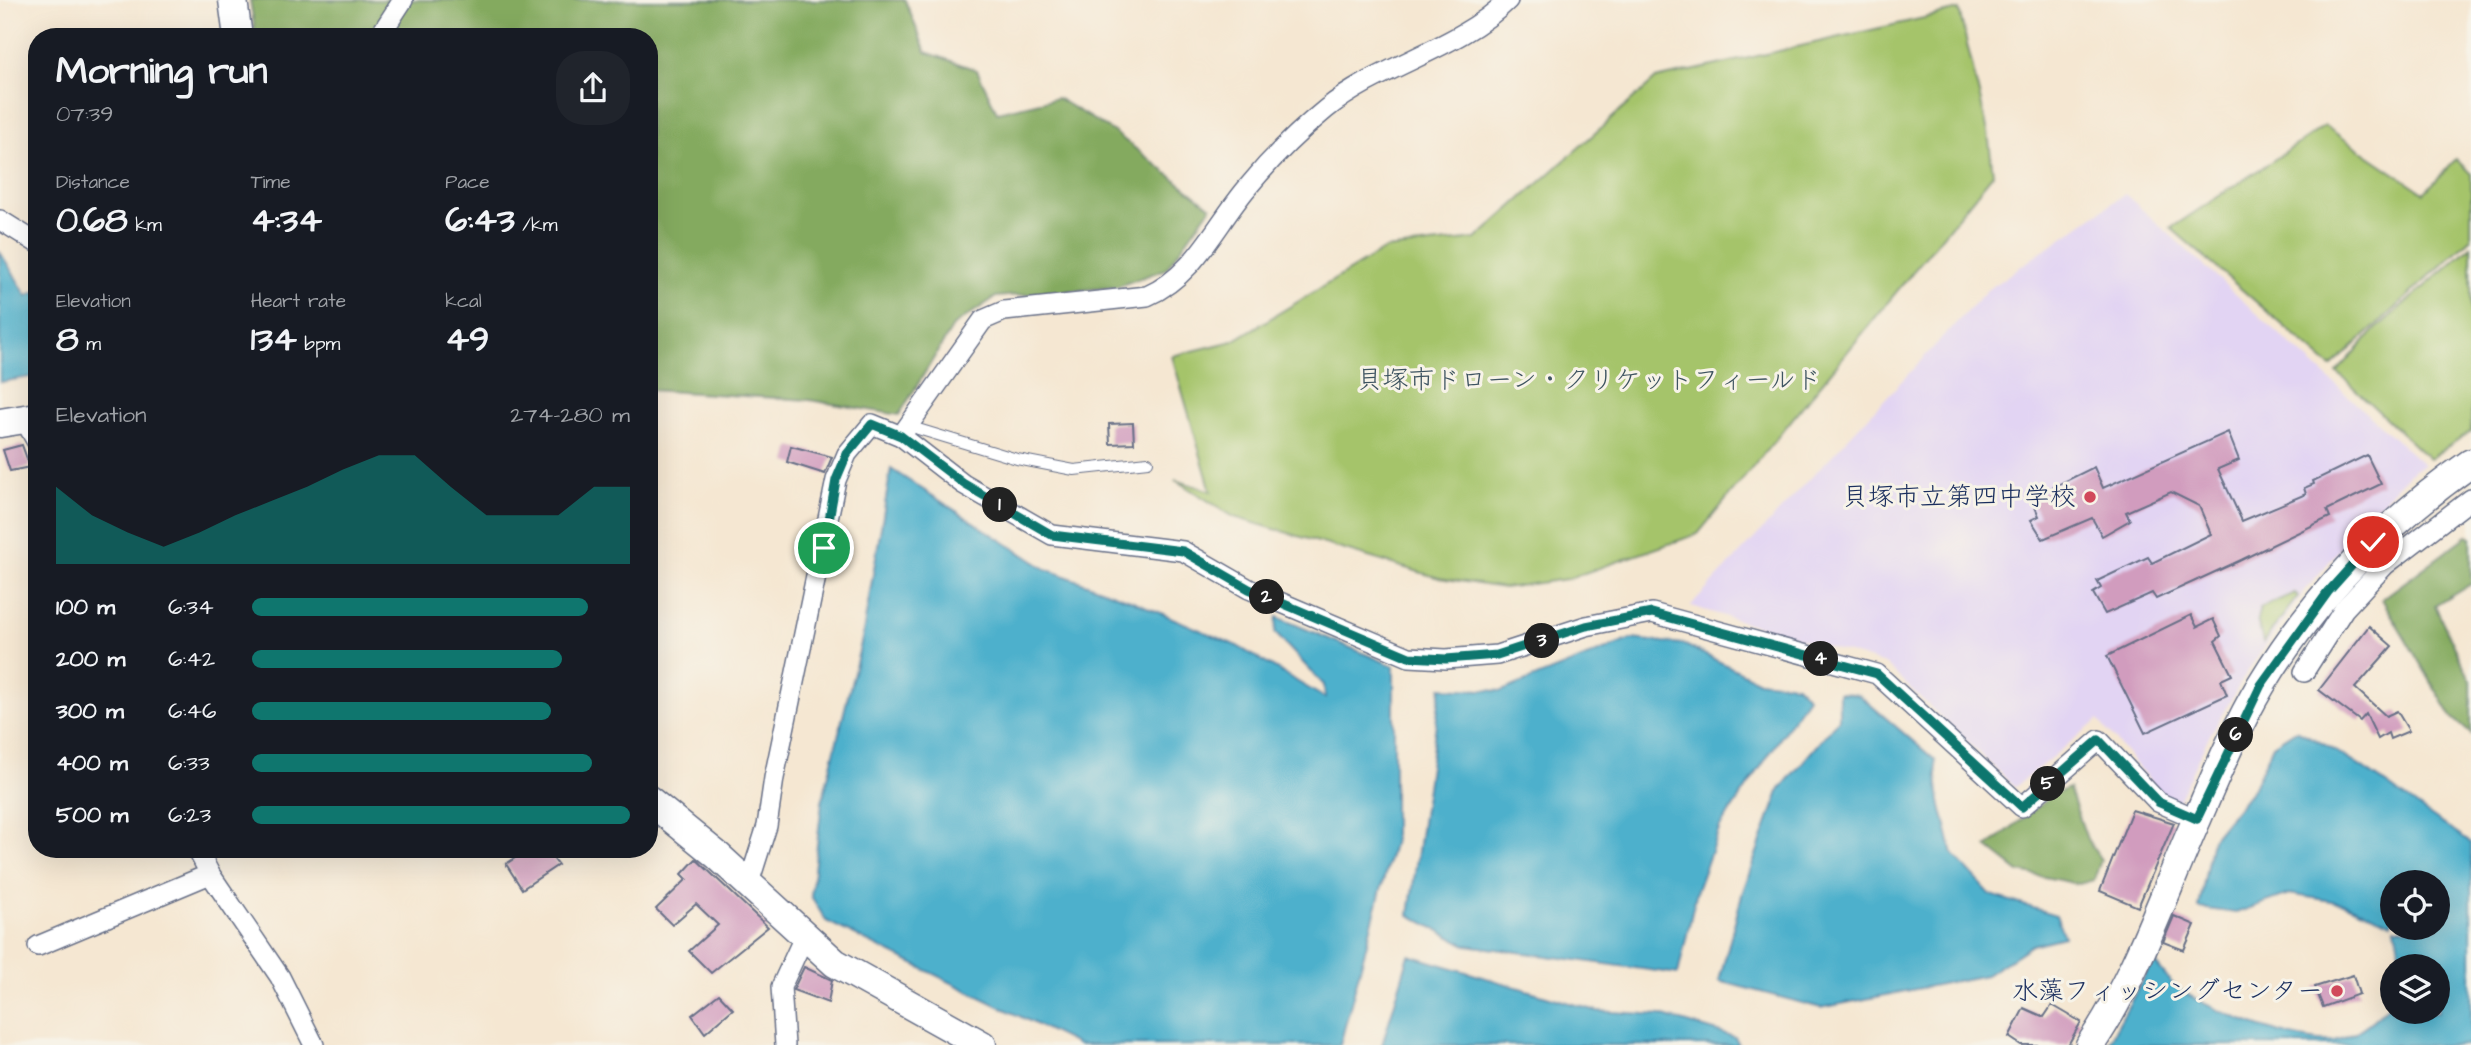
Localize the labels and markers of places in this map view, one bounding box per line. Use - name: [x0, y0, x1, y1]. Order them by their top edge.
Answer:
- place label: 貝塚市立第四中学校: [1842, 479, 2076, 515]
- pin: 1: [982, 488, 1018, 522]
- marker: 貝塚市立第四中学校: [2082, 489, 2098, 505]
- pin: [2343, 512, 2403, 572]
- pin: [794, 518, 854, 578]
- pin: 2: [1250, 580, 1284, 614]
- pin: 3: [1524, 624, 1560, 658]
- pin: 4: [1804, 642, 1839, 676]
- pin: 6: [2218, 718, 2254, 752]
- pin: 5: [2030, 766, 2066, 802]
- place label: 水藻フィッシングセンター: [2012, 973, 2323, 1009]
- marker: 水藻フィッシングセンター: [2329, 983, 2345, 999]

